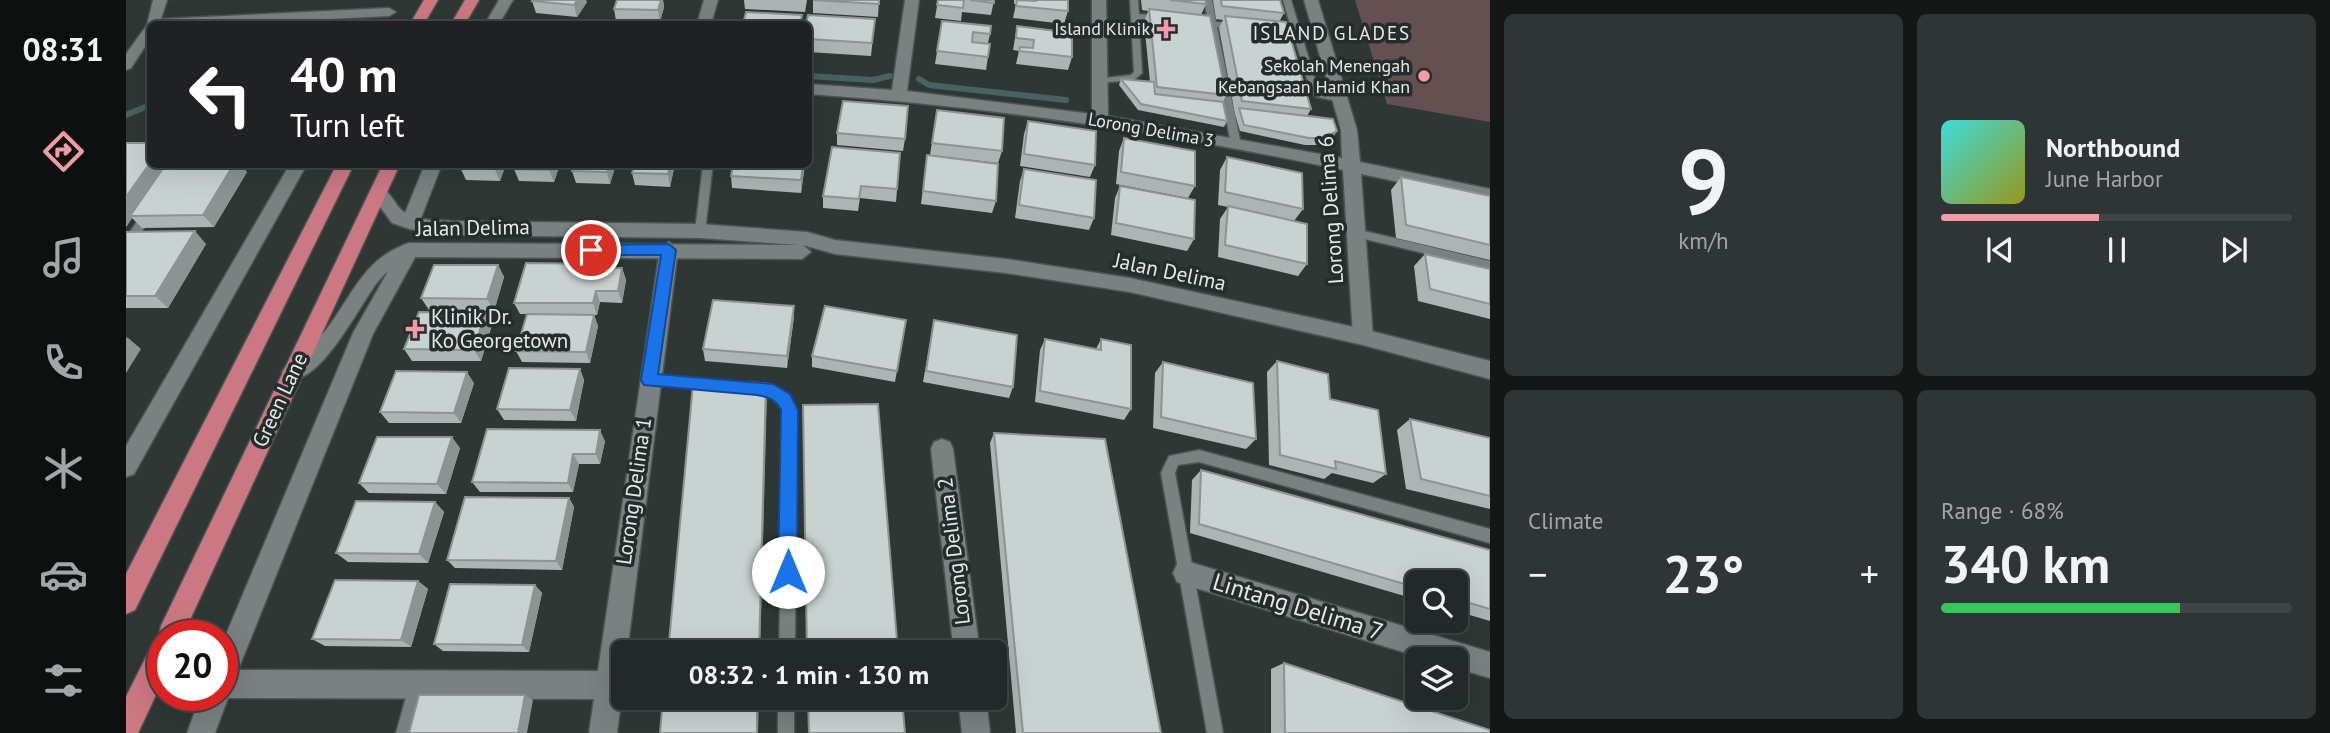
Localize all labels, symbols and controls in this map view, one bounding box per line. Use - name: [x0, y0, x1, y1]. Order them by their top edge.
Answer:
- place label: Island Klinik: [1054, 17, 1150, 40]
- marker: Island Klinik: [1156, 19, 1176, 39]
- district label: ISLAND GLADES: [1253, 21, 1411, 45]
- text: 08:31: [22, 28, 104, 70]
- text: 40 m: [290, 42, 397, 106]
- icon: left: [175, 49, 266, 140]
- place label: Sekolah Menengah Kebangsaan Hamid Khan: [1218, 54, 1410, 98]
- marker: Sekolah Menengah Kebangsaan Hamid Khan: [1416, 68, 1432, 84]
- text: Turn left: [290, 104, 405, 146]
- street label: Lorong Delima 3: [1086, 107, 1216, 152]
- text: 9: [1678, 121, 1729, 239]
- icon: directions: [39, 127, 88, 176]
- text: Northbound: [2046, 131, 2180, 164]
- street label: Lorong Delima 6: [1312, 135, 1349, 285]
- text: June Harbor: [2046, 164, 2163, 193]
- street label: Jalan Delima: [415, 213, 530, 242]
- pin: [561, 220, 621, 280]
- text: km/h: [1678, 226, 1729, 255]
- icon: arrive: [572, 231, 610, 269]
- icon: previous: [1981, 231, 2019, 269]
- icon: pause: [2098, 231, 2136, 269]
- icon: next: [2215, 231, 2253, 269]
- icon: music: [39, 233, 88, 282]
- street label: Jalan Delima: [1111, 246, 1229, 297]
- place label: Klinik Dr. Ko Georgetown: [431, 303, 568, 354]
- marker: Klinik Dr. Ko Georgetown: [405, 319, 425, 339]
- icon: phone: [39, 338, 88, 387]
- street label: Green Lane: [246, 348, 313, 451]
- street label: Lorong Delima 1: [610, 416, 657, 566]
- icon: climate: [39, 444, 88, 493]
- street label: Lorong Delima 2: [931, 476, 976, 626]
- text: Range · 68%: [1941, 496, 2064, 525]
- text: Climate: [1528, 506, 1603, 535]
- text: 340 km: [1941, 530, 2110, 597]
- position arrow: [751, 535, 825, 609]
- text: 23°: [1663, 540, 1744, 607]
- text: −: [1528, 549, 1547, 598]
- text: +: [1860, 549, 1879, 598]
- icon: car: [39, 550, 88, 599]
- street label: Lintang Delima 7: [1209, 566, 1387, 647]
- map controls: [1405, 570, 1468, 710]
- button: search: [1405, 570, 1468, 633]
- speed limit sign: 20: [147, 620, 238, 711]
- button: layers: [1405, 647, 1468, 710]
- icon: filters: [39, 656, 88, 705]
- text: 08:32 · 1 min · 130 m: [689, 658, 929, 691]

